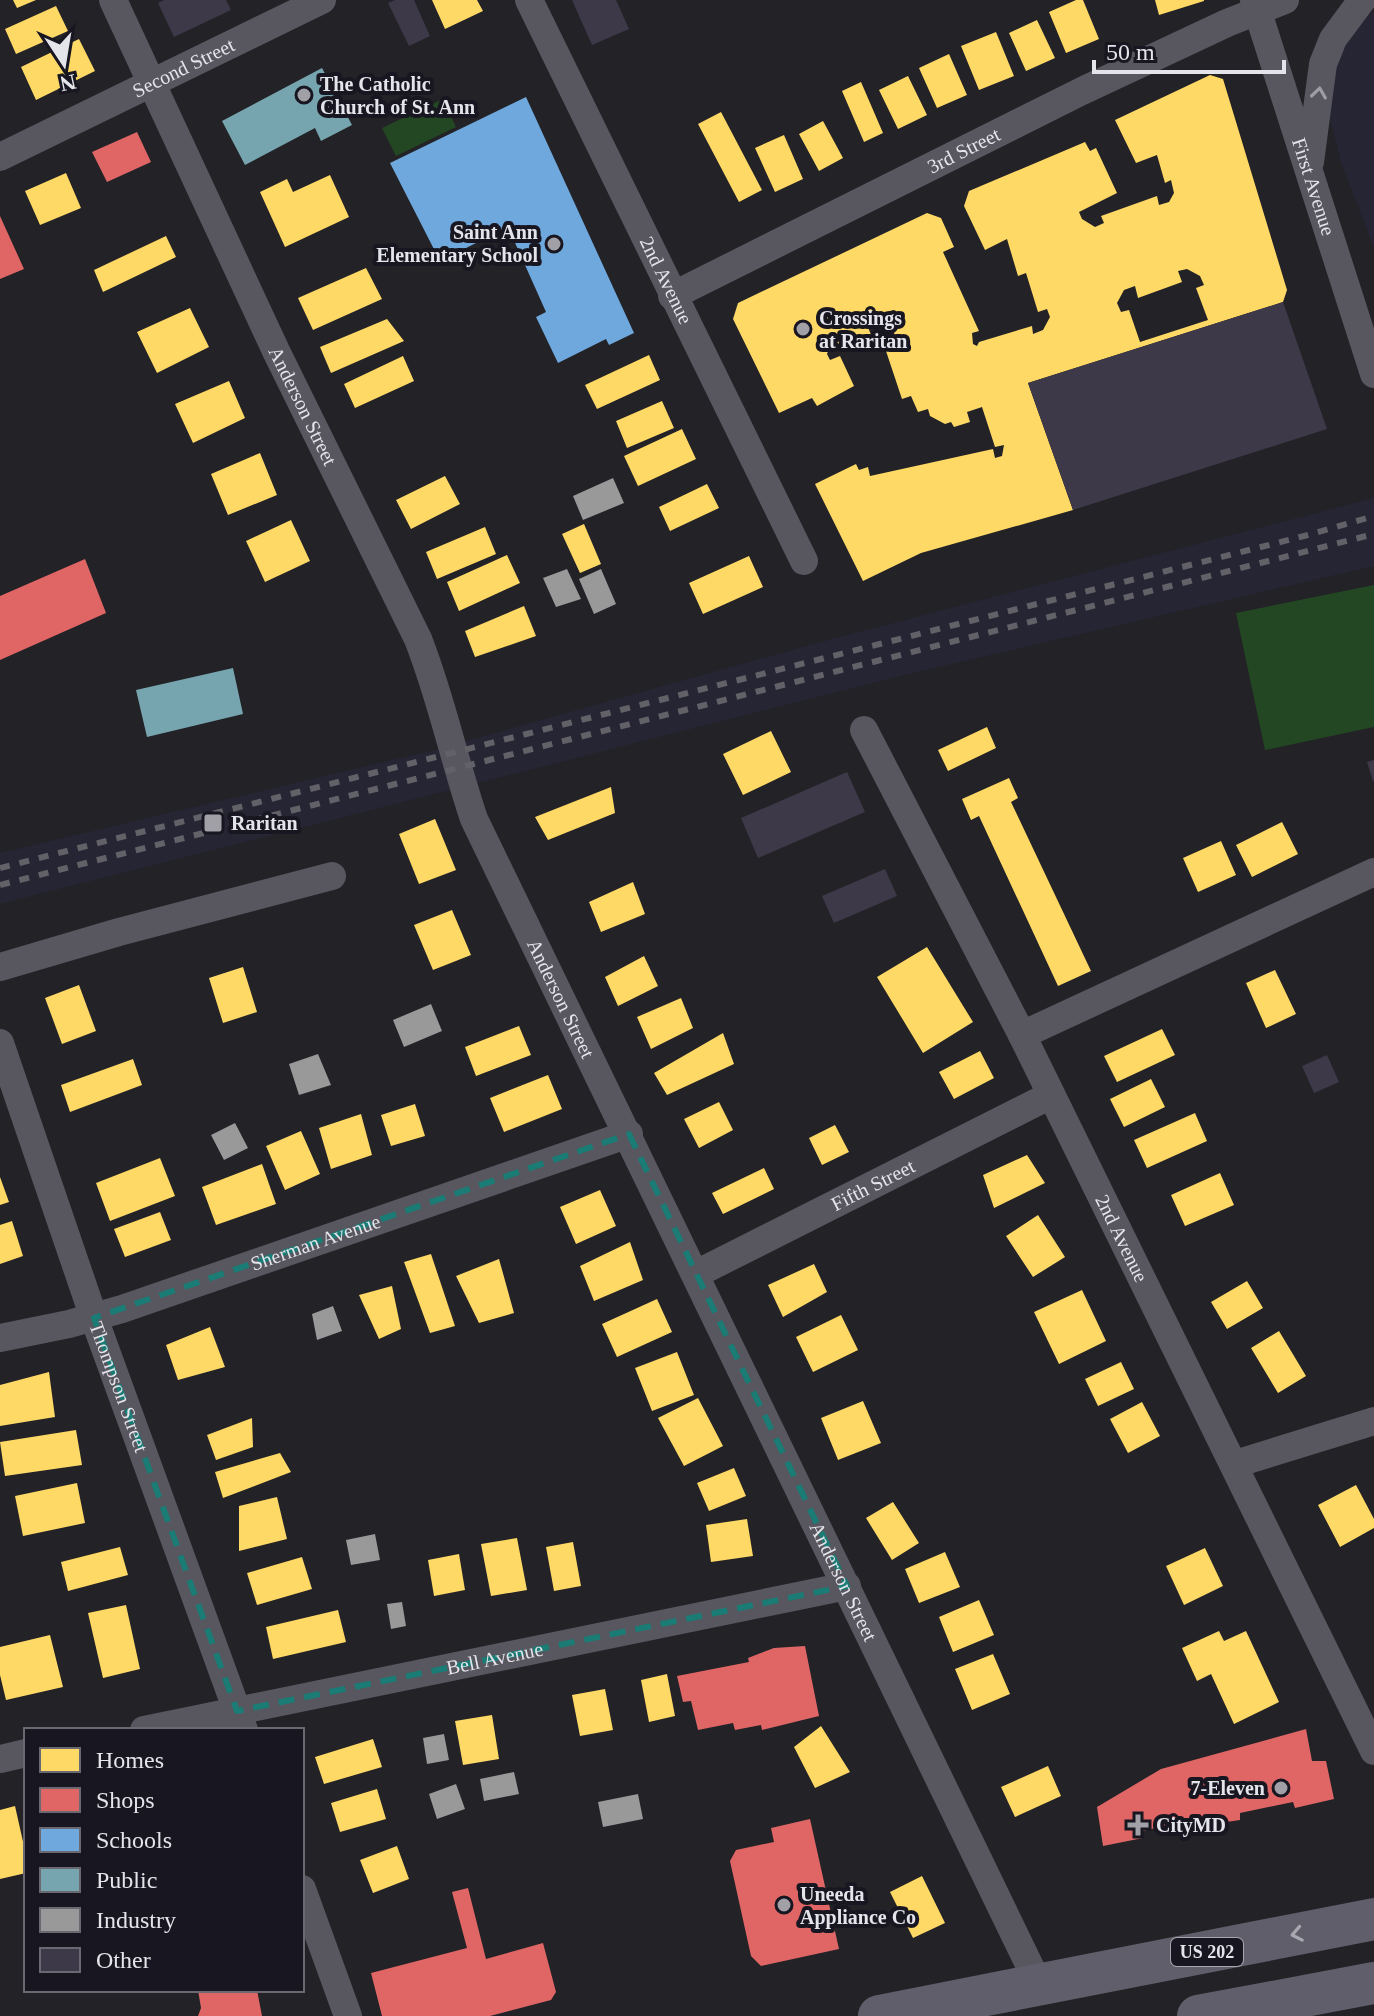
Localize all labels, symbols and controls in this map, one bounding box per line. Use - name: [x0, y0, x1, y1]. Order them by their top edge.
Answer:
- north arrow: [24, 24, 104, 104]
- scale bar: [1094, 24, 1284, 74]
- street label: Second Street: [129, 33, 238, 102]
- text: 50 m: [1106, 39, 1155, 65]
- text: N: [58, 69, 78, 97]
- place label: The Catholic Church of St. Ann: [320, 73, 475, 118]
- marker: The Catholic Church of St. Ann: [295, 86, 313, 104]
- one-way arrow: [1310, 86, 1327, 100]
- street label: 3rd Street: [924, 123, 1004, 178]
- street label: First Avenue: [1288, 135, 1340, 238]
- place label: Saint Ann Elementary School: [376, 221, 538, 267]
- street label: 2nd Avenue: [636, 233, 697, 328]
- marker: Saint Ann Elementary School: [545, 235, 563, 253]
- place label: Crossings at Raritan: [819, 307, 907, 352]
- marker: Crossings at Raritan: [794, 320, 812, 338]
- street label: Anderson Street: [264, 343, 342, 469]
- marker: Raritan: [202, 812, 224, 834]
- place label: Raritan: [231, 812, 298, 834]
- street label: Anderson Street: [523, 935, 599, 1062]
- street label: Fifth Street: [827, 1154, 919, 1215]
- street label: 2nd Avenue: [1091, 1191, 1153, 1286]
- street label: Sherman Avenue: [248, 1210, 383, 1275]
- street label: Thompson Street: [85, 1319, 153, 1456]
- street label: Anderson Street: [805, 1518, 882, 1645]
- street label: Bell Avenue: [444, 1638, 545, 1679]
- legend: [24, 1728, 304, 1992]
- text: Homes: [96, 1747, 164, 1773]
- place label: 7-Eleven: [1191, 1777, 1265, 1799]
- marker: 7-Eleven: [1272, 1779, 1290, 1797]
- text: Shops: [96, 1787, 155, 1813]
- marker: CityMD: [1127, 1814, 1149, 1836]
- place label: CityMD: [1156, 1814, 1226, 1837]
- text: Schools: [96, 1827, 172, 1853]
- text: Public: [96, 1867, 157, 1893]
- place label: Uneeda Appliance Co: [800, 1883, 916, 1929]
- marker: Uneeda Appliance Co: [775, 1896, 793, 1914]
- text: Industry: [96, 1907, 176, 1933]
- one-way arrow: [1291, 1925, 1304, 1942]
- road number: US 202: [1171, 1938, 1243, 1966]
- text: Other: [96, 1947, 151, 1973]

